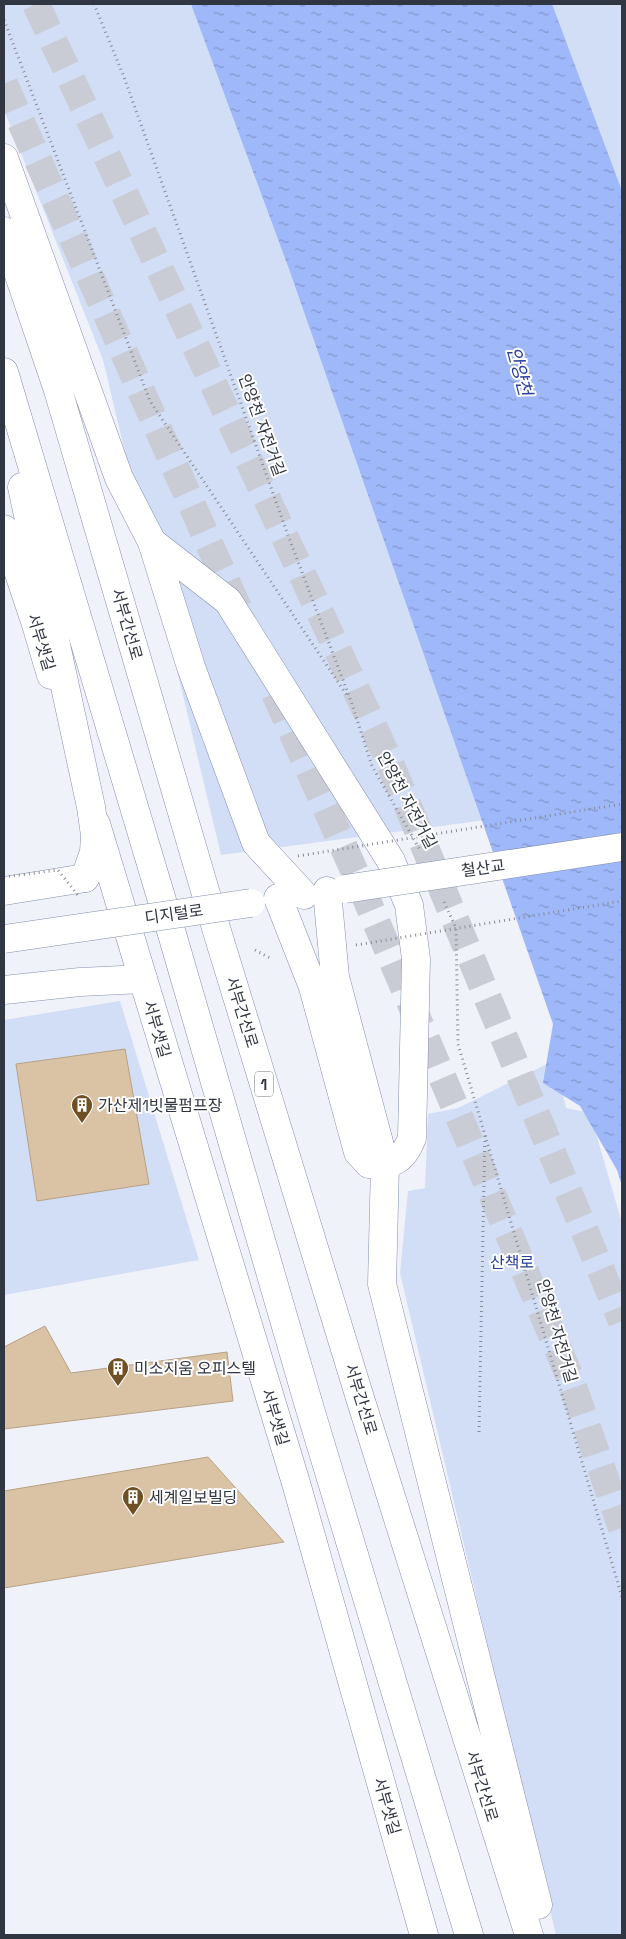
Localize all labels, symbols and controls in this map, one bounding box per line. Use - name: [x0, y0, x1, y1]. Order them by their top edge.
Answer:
- water label: 안양천: [502, 344, 538, 400]
- street label: 안양천 자전거길: [234, 371, 290, 479]
- street label: 서부간선로: [107, 586, 147, 663]
- street label: 서부샛길: [22, 611, 60, 673]
- street label: 안양천 자전거길: [373, 748, 441, 852]
- street label: 철산교: [460, 855, 506, 881]
- street label: 디지털로: [143, 899, 205, 928]
- street label: 서부간선로: [221, 974, 263, 1051]
- street label: 서부샛길: [139, 998, 175, 1060]
- road number: 1: [255, 1072, 273, 1096]
- building icon: 가산제1빗물펌프장: [70, 1093, 94, 1124]
- place label: 가산제1빗물펌프장: [98, 1095, 223, 1116]
- park label: 산책로: [490, 1252, 534, 1273]
- street label: 안양천 자전거길: [532, 1277, 582, 1385]
- building icon: 미소지움 오피스텔: [106, 1356, 130, 1387]
- place label: 미소지움 오피스텔: [134, 1358, 256, 1379]
- street label: 서부간선로: [340, 1361, 382, 1438]
- street label: 서부샛길: [256, 1386, 294, 1448]
- building icon: 세계일보빌딩: [121, 1485, 145, 1516]
- place label: 세계일보빌딩: [149, 1487, 237, 1508]
- street label: 서부간선로: [461, 1748, 503, 1825]
- street label: 서부샛길: [369, 1775, 405, 1837]

